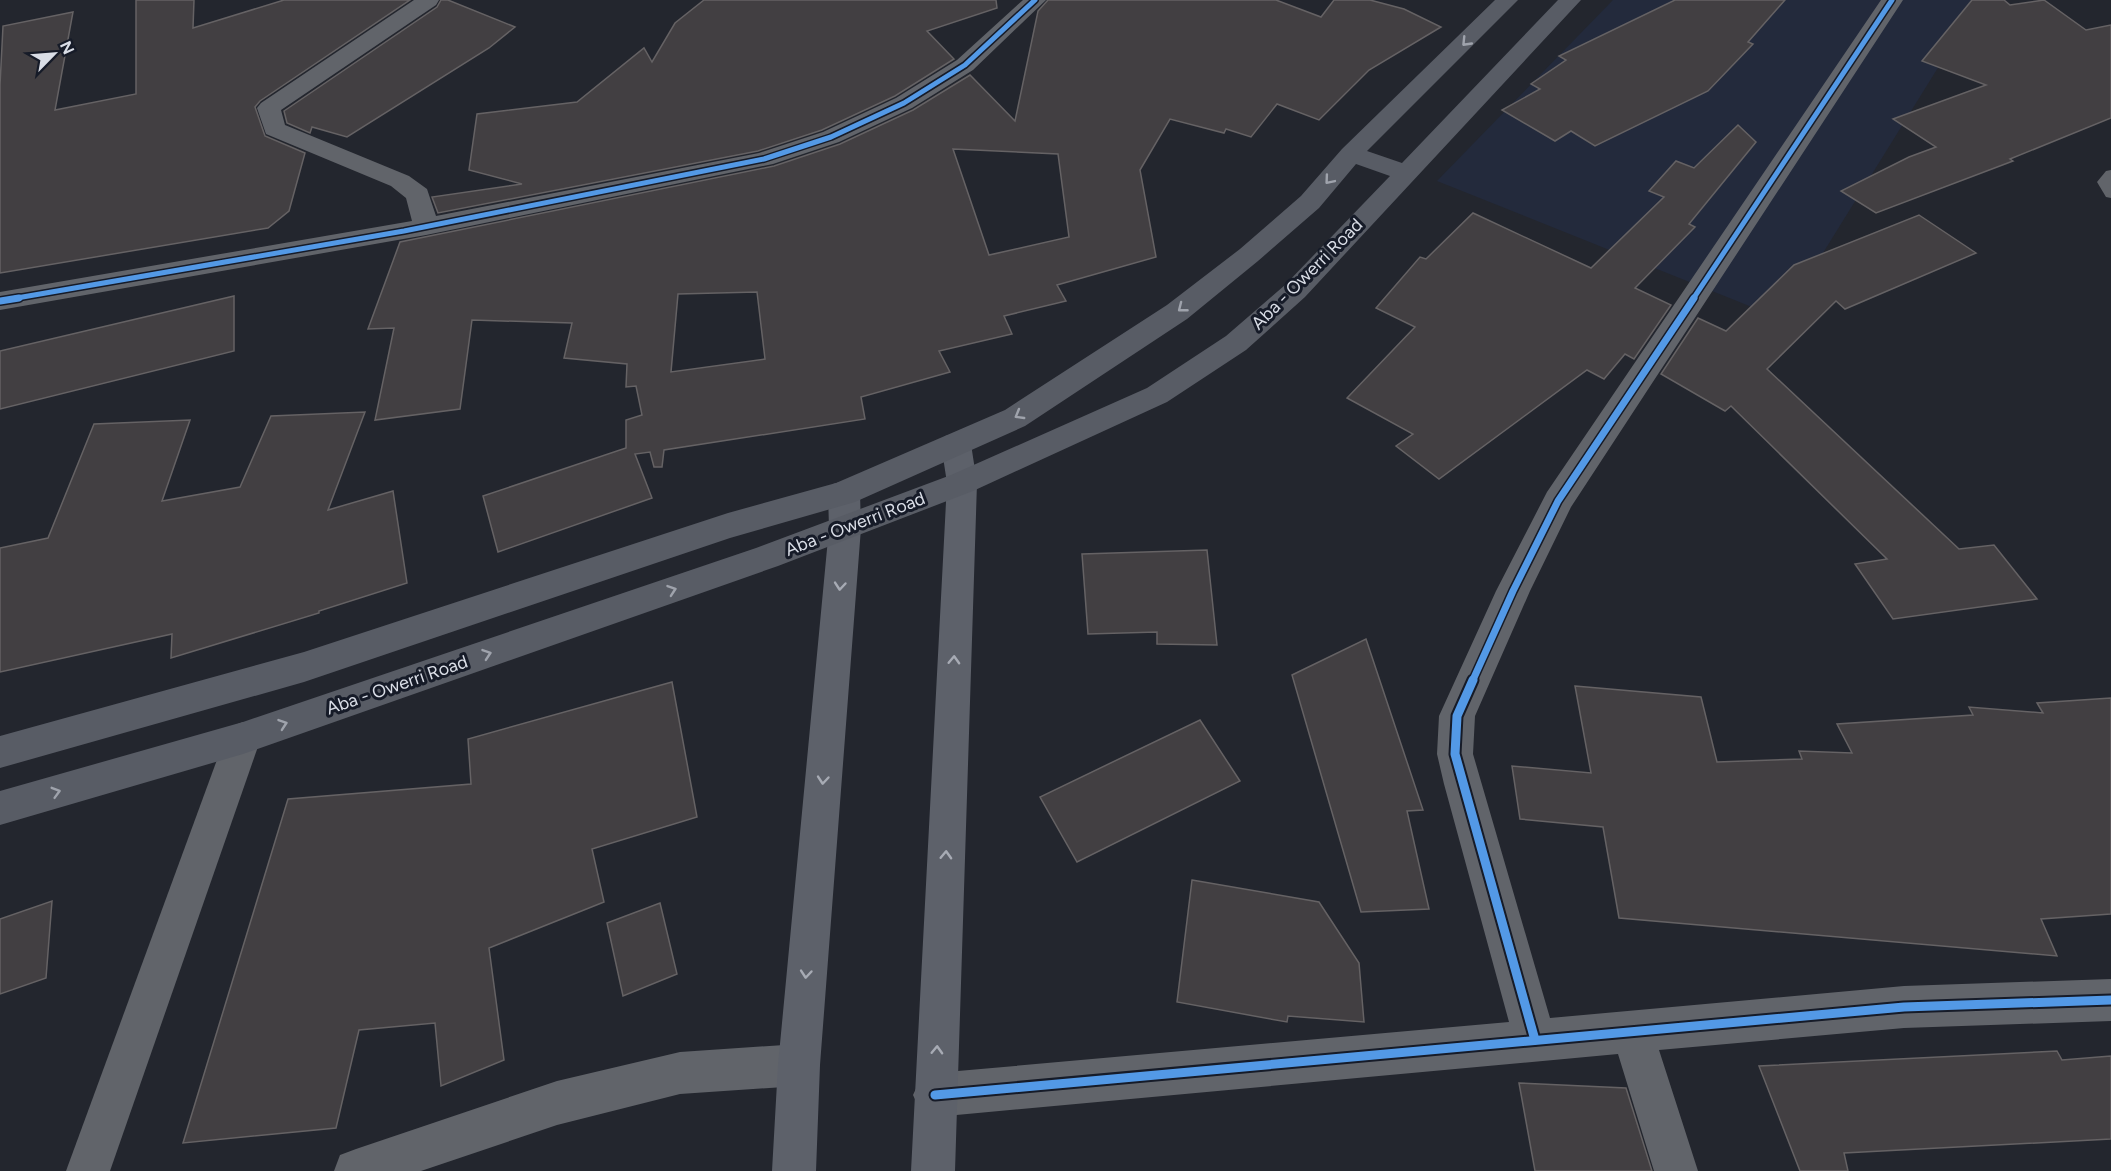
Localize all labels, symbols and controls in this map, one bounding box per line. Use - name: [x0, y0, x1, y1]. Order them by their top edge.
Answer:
- north arrow: [24, 24, 84, 84]
- one-way arrow: [1462, 35, 1473, 45]
- text: N: [56, 38, 78, 57]
- one-way arrow: [1325, 173, 1336, 184]
- street label: Aba - Owerri Road: [1247, 214, 1367, 334]
- one-way arrow: [1178, 301, 1189, 312]
- one-way arrow: [1015, 408, 1025, 420]
- street label: Aba - Owerri Road: [782, 487, 928, 561]
- one-way arrow: [834, 581, 847, 590]
- one-way arrow: [666, 585, 677, 598]
- one-way arrow: [482, 648, 492, 661]
- street label: Aba - Owerri Road: [323, 650, 471, 720]
- one-way arrow: [948, 655, 961, 664]
- one-way arrow: [277, 719, 288, 731]
- one-way arrow: [817, 776, 830, 785]
- one-way arrow: [50, 787, 61, 799]
- one-way arrow: [939, 850, 952, 859]
- one-way arrow: [800, 970, 813, 979]
- one-way arrow: [931, 1045, 944, 1054]

